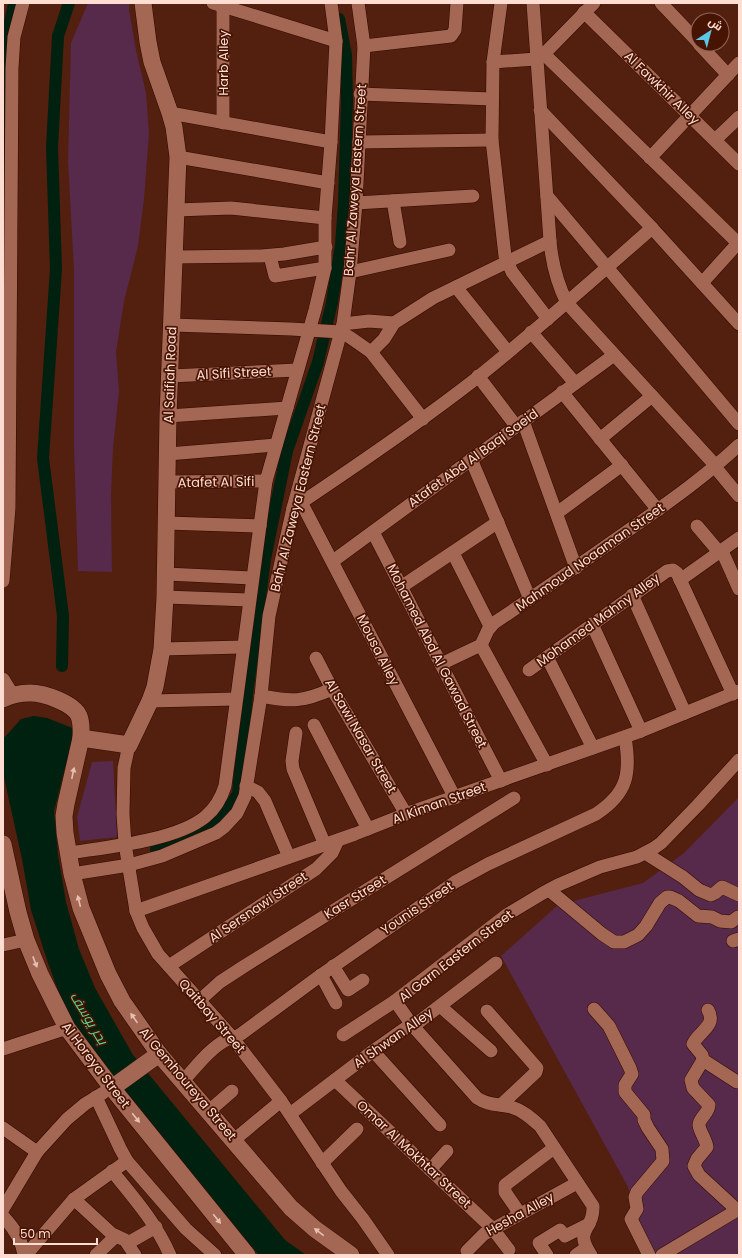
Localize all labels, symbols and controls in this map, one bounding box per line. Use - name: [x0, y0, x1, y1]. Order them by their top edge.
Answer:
- north arrow: [690, 12, 730, 52]
- text: ش: [705, 13, 726, 35]
- street label: Harb Alley: [214, 30, 233, 96]
- street label: Al Fawkhir Alley: [620, 47, 705, 130]
- street label: Bahr Al Zaweya Eastern Street: [339, 83, 371, 277]
- street label: Al Saifiah Road: [159, 326, 181, 424]
- street label: Al Sifi Street: [196, 362, 272, 384]
- street label: Bahr Al Zaweya Eastern Street: [265, 402, 331, 594]
- street label: Atafet Abd Al Baqi Saeid: [404, 404, 542, 512]
- street label: Atafet Al Sifi: [178, 472, 254, 492]
- street label: Mahmoud Noaaman Street: [512, 498, 668, 616]
- street label: Mohamed Abd Al Gawad Street: [382, 561, 492, 752]
- street label: Mohamed Mahny Alley: [532, 568, 664, 671]
- street label: Mousa Alley: [352, 611, 404, 689]
- street label: Al Sawi Nasar Street: [321, 675, 402, 797]
- one-way arrow: [70, 767, 76, 779]
- street label: Al Kiman Street: [389, 777, 489, 829]
- street label: Al Sersnawi Street: [205, 867, 311, 947]
- street label: Kasr Street: [320, 870, 390, 924]
- street label: Younis Street: [377, 876, 457, 939]
- one-way arrow: [76, 894, 82, 906]
- street label: Al Garn Eastern Street: [395, 905, 517, 1007]
- one-way arrow: [33, 957, 39, 969]
- street label: Qaitbay Street: [174, 975, 250, 1058]
- water label: بحر يوسف: [65, 988, 113, 1049]
- street label: Al Shwan Alley: [349, 1003, 437, 1073]
- one-way arrow: [130, 1012, 138, 1023]
- street label: Al Horeya Street: [57, 1018, 135, 1112]
- street label: Al Gemhoureya Street: [135, 1023, 241, 1145]
- street label: Omar Al Mokhtar Street: [352, 1096, 476, 1212]
- one-way arrow: [131, 1112, 140, 1123]
- street label: Hesha Alley: [483, 1187, 558, 1240]
- one-way arrow: [213, 1213, 222, 1224]
- scale bar: [14, 1220, 97, 1246]
- text: 50 m: [20, 1225, 51, 1242]
- one-way arrow: [314, 1228, 325, 1236]

